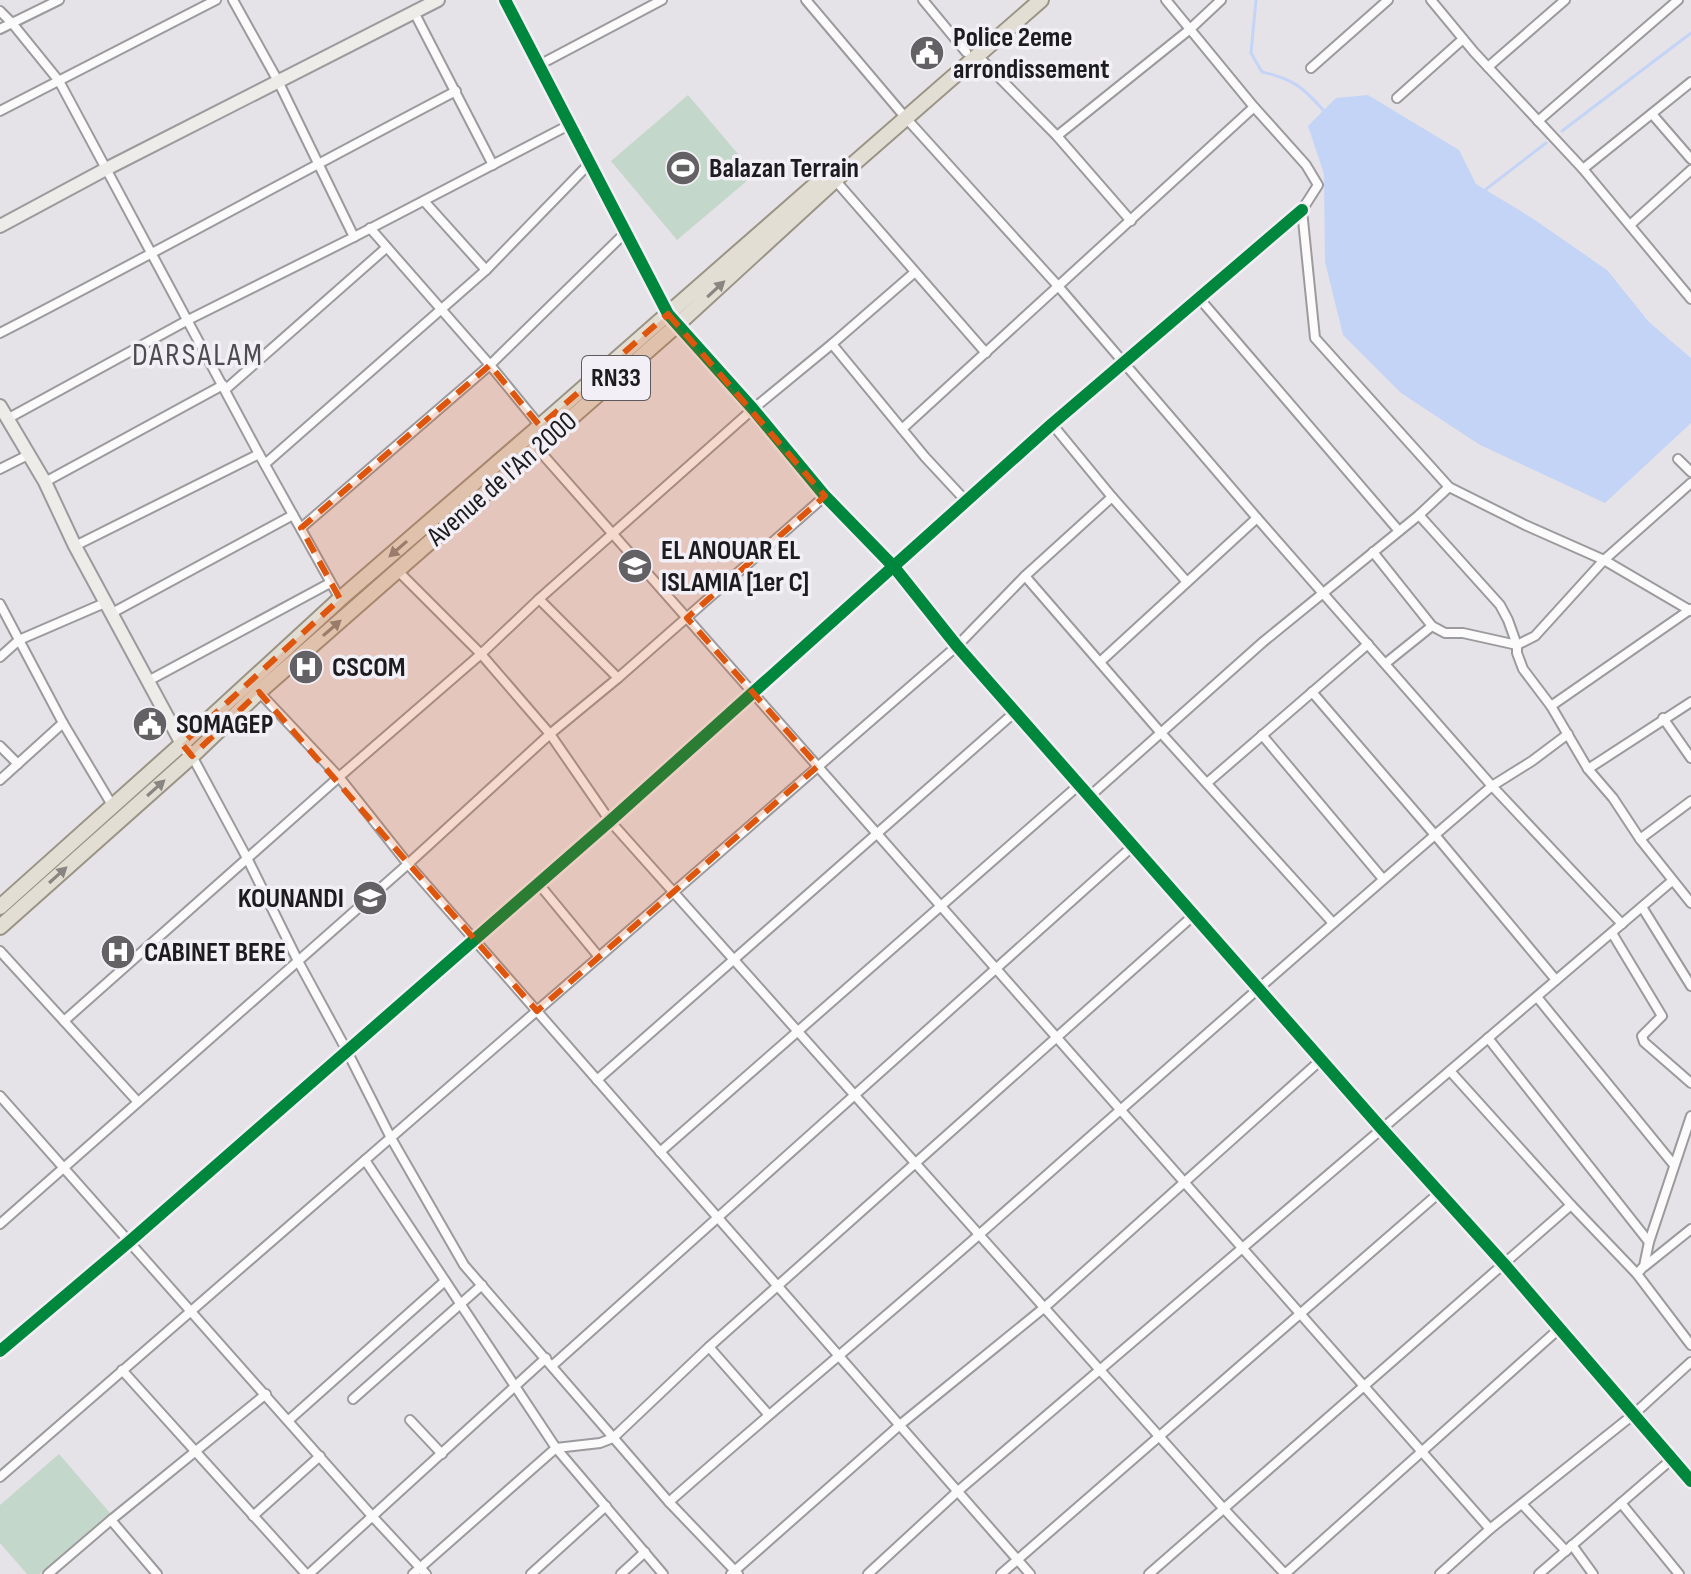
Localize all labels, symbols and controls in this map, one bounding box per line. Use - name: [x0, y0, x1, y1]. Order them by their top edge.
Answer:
- place label: Police 2eme arrondissement: [953, 21, 1110, 86]
- public building icon: Police 2eme arrondissement: [908, 34, 946, 72]
- sports icon: Balazan Terrain: [664, 149, 702, 187]
- place label: Balazan Terrain: [709, 152, 859, 185]
- one-way arrow: [706, 281, 725, 299]
- district label: DARSALAM: [132, 336, 264, 375]
- road number: RN33: [582, 356, 650, 400]
- street label: Avenue de l'An 2000: [420, 405, 584, 554]
- place label: EL ANOUAR EL ISLAMIA [1er C]: [661, 534, 809, 599]
- one-way arrow: [388, 540, 408, 557]
- school or university icon: EL ANOUAR EL ISLAMIA [1er C]: [616, 547, 654, 585]
- one-way arrow: [322, 620, 342, 637]
- hospital icon: CSCOM: [287, 648, 325, 686]
- place label: CSCOM: [332, 651, 405, 684]
- public building icon: SOMAGEP: [131, 705, 169, 743]
- place label: SOMAGEP: [176, 708, 273, 741]
- one-way arrow: [145, 780, 165, 797]
- one-way arrow: [49, 867, 68, 885]
- school or university icon: KOUNANDI: [351, 879, 389, 917]
- place label: KOUNANDI: [238, 882, 344, 915]
- hospital icon: CABINET BERE: [99, 933, 137, 971]
- place label: CABINET BERE: [144, 936, 286, 969]

